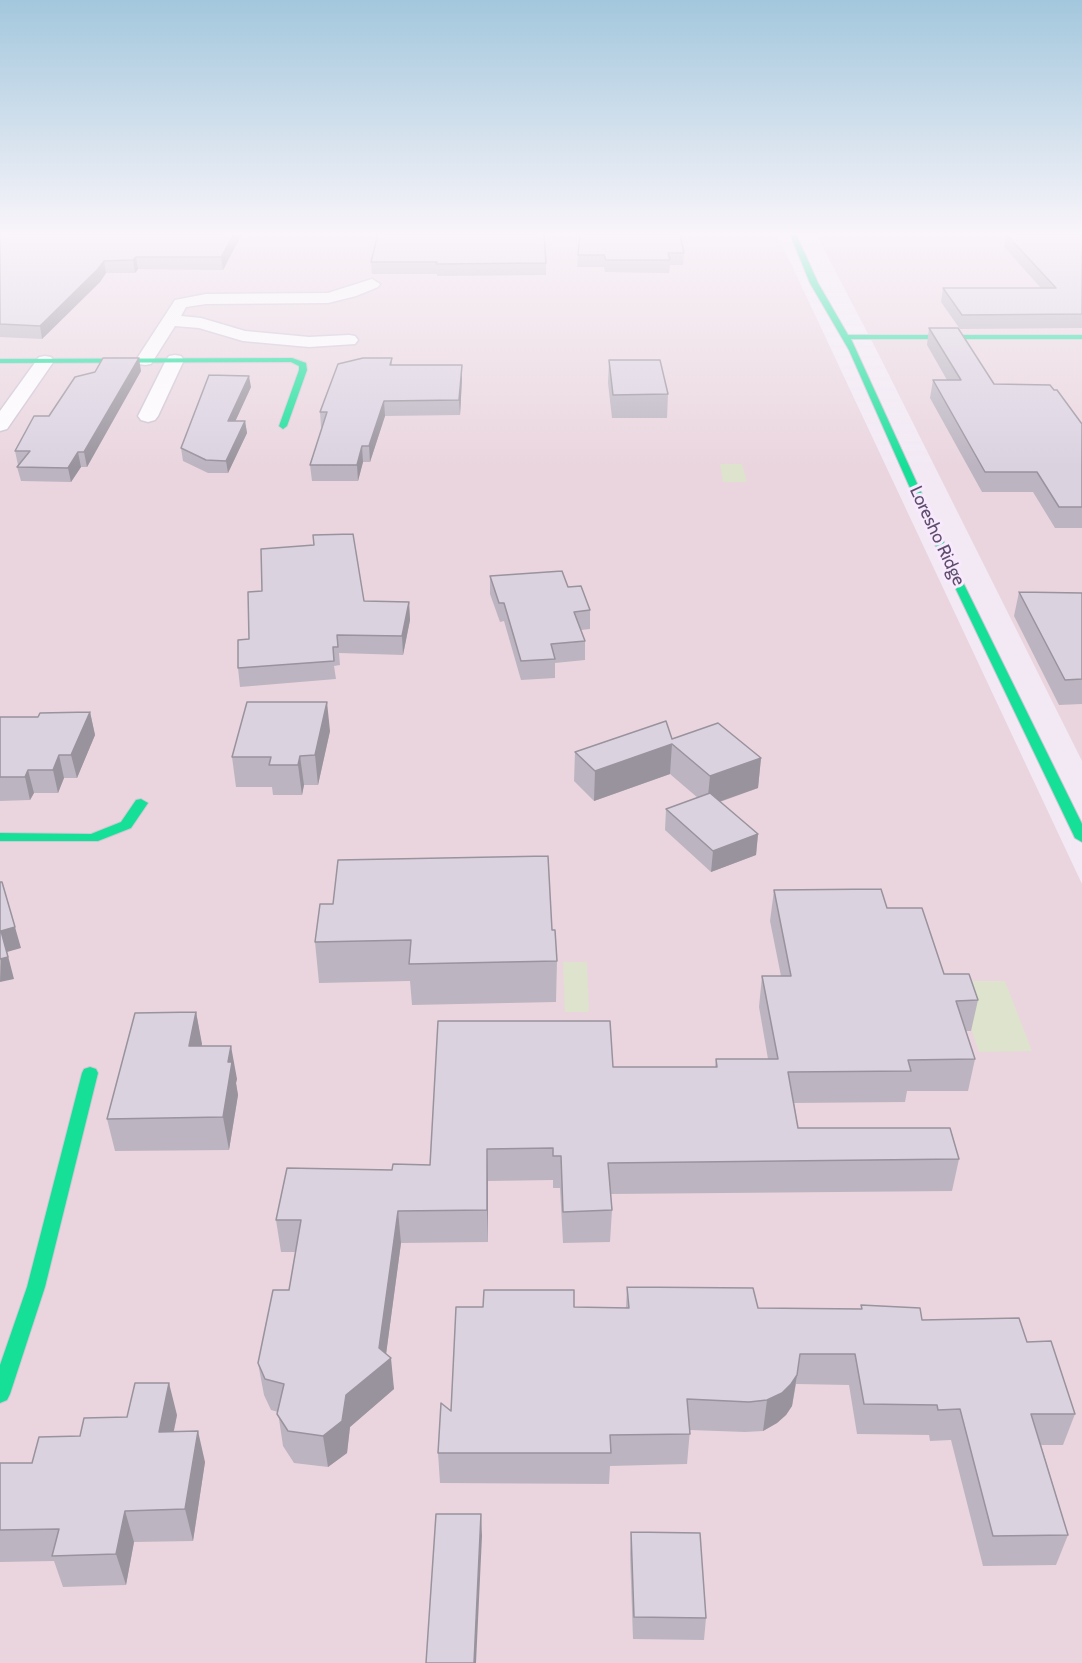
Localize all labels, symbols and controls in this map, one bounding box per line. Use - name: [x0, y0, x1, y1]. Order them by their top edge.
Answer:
- street label: Loresho Ridge: [905, 483, 969, 589]

